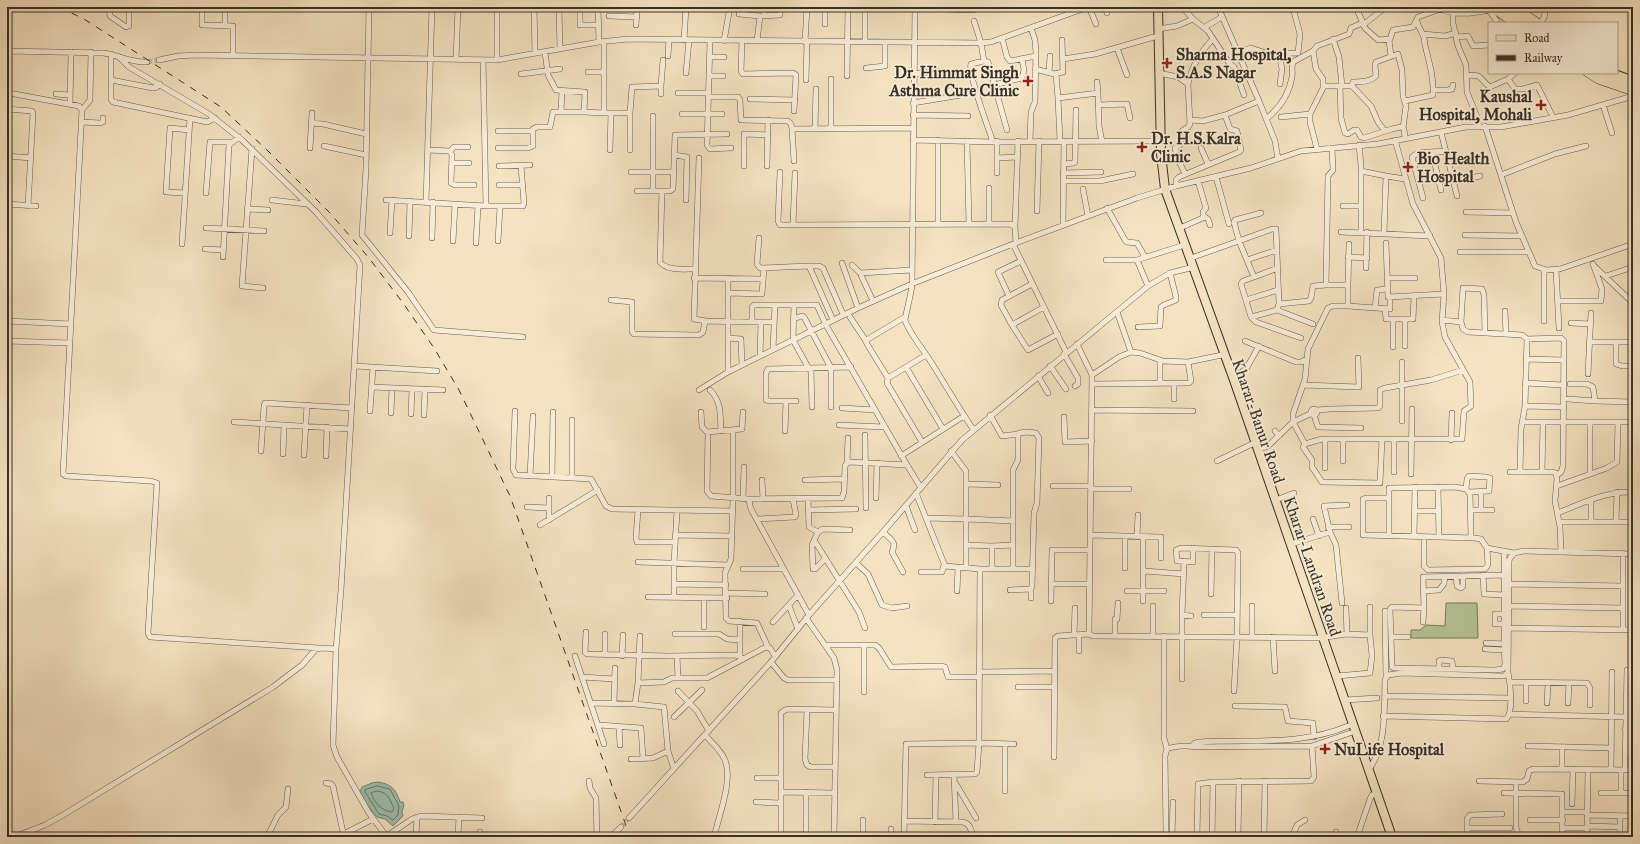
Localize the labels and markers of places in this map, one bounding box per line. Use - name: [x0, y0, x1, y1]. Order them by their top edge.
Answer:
- place label: Sharma Hospital, S.A.S Nagar: [1176, 45, 1291, 83]
- marker: Sharma Hospital, S.A.S Nagar: [1161, 57, 1173, 69]
- place label: Dr. Himmat Singh Asthma Cure Clinic: [888, 63, 1019, 100]
- marker: Dr. Himmat Singh Asthma Cure Clinic: [1022, 75, 1034, 87]
- place label: Kaushal Hospital, Mohali: [1419, 87, 1533, 125]
- marker: Kaushal Hospital, Mohali: [1535, 99, 1547, 111]
- place label: Dr. H.S.Kalra Clinic: [1151, 129, 1242, 166]
- marker: Dr. H.S.Kalra Clinic: [1136, 141, 1148, 153]
- place label: Bio Health Hospital: [1417, 149, 1489, 187]
- marker: Bio Health Hospital: [1402, 161, 1414, 173]
- place label: NuLife Hospital: [1334, 740, 1445, 760]
- marker: NuLife Hospital: [1319, 743, 1331, 755]

